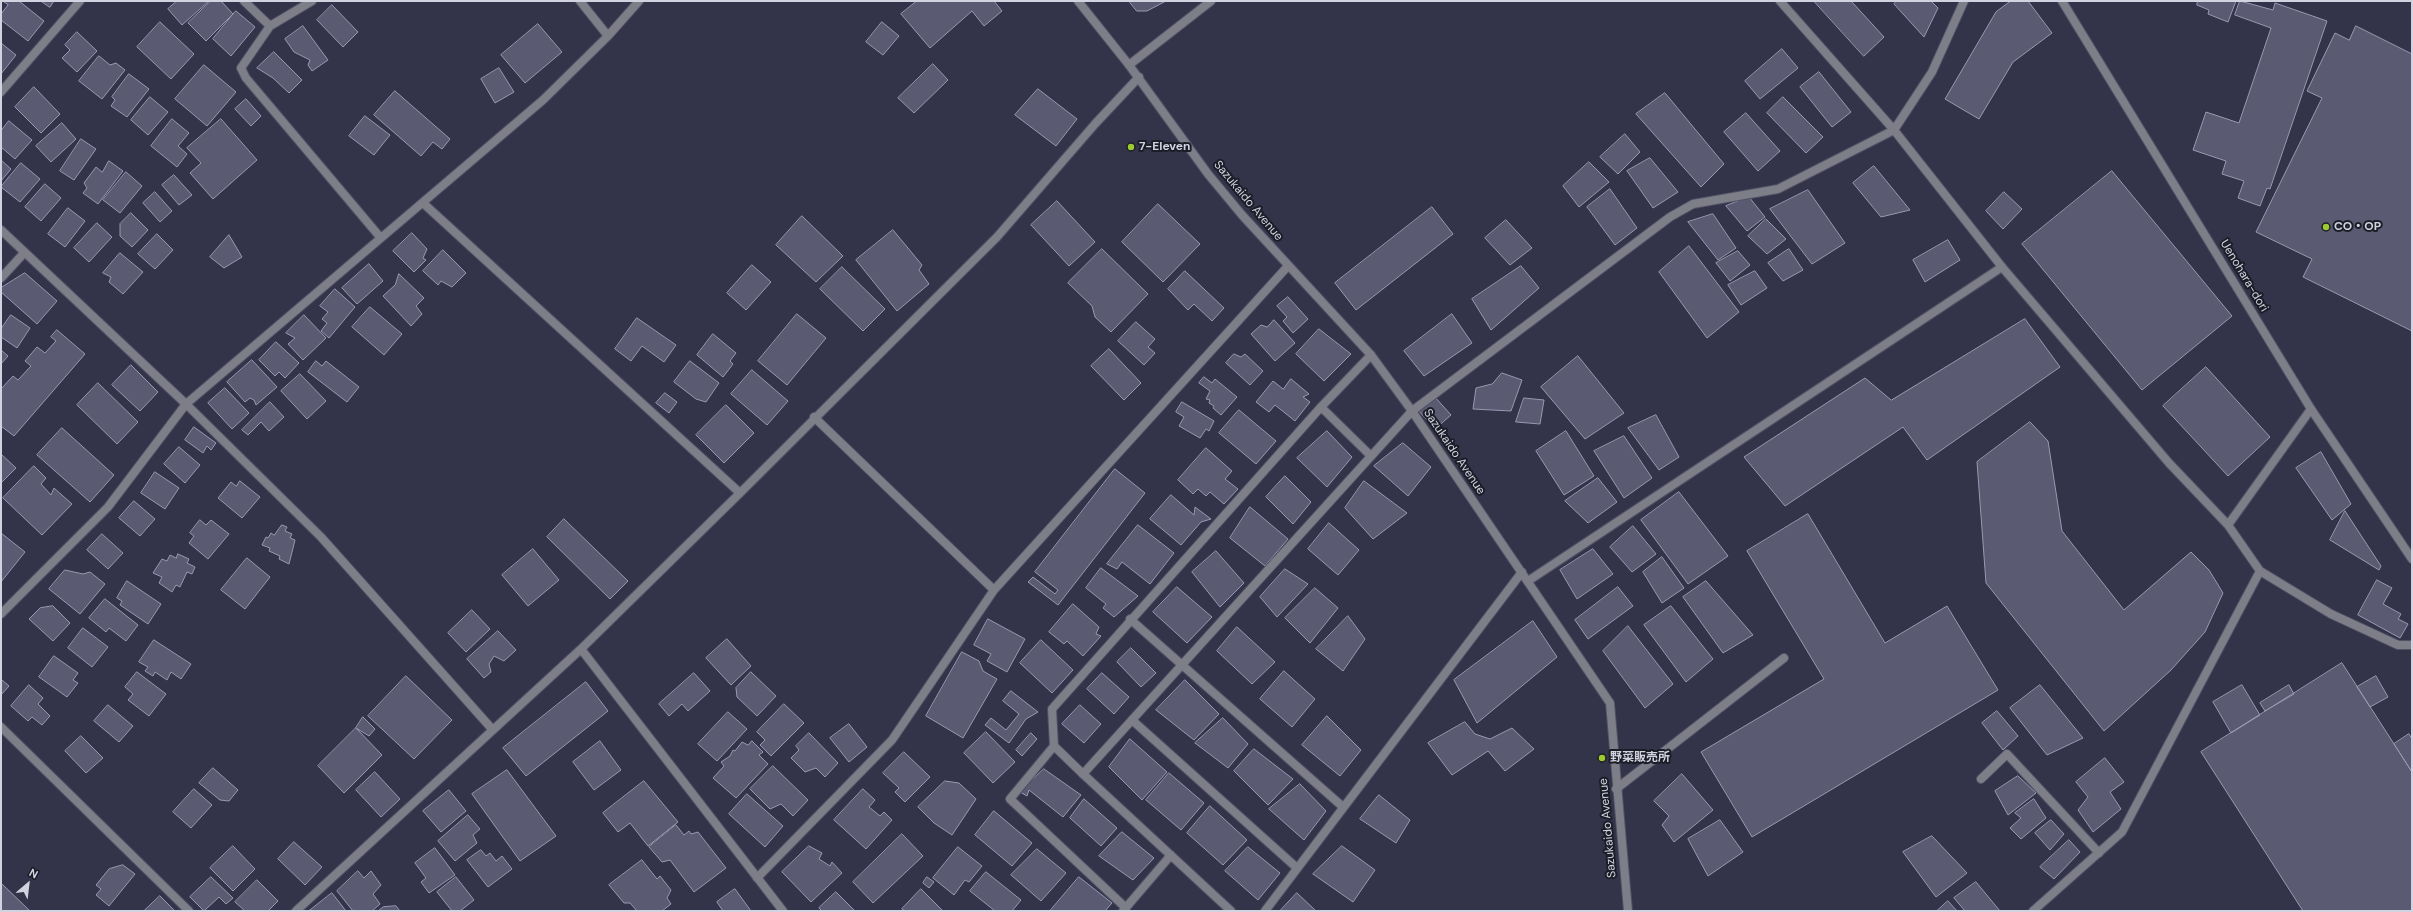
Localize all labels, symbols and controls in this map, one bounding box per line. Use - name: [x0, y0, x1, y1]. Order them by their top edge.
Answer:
- place label: 7-Eleven: [1139, 140, 1191, 154]
- marker: 7-Eleven: [1126, 142, 1136, 152]
- street label: Sazukaido Avenue: [1210, 158, 1286, 244]
- place label: CO・OP: [2334, 220, 2381, 234]
- marker: CO・OP: [2321, 222, 2331, 232]
- street label: Uenohara-dori: [2217, 237, 2271, 315]
- street label: Sazukaido Avenue: [1420, 407, 1488, 497]
- place label: 野菜販売所: [1610, 751, 1670, 765]
- marker: 野菜販売所: [1597, 753, 1607, 763]
- street label: Sazukaido Avenue: [1596, 778, 1620, 878]
- north arrow: [8, 864, 48, 904]
- text: N: [27, 865, 40, 881]

